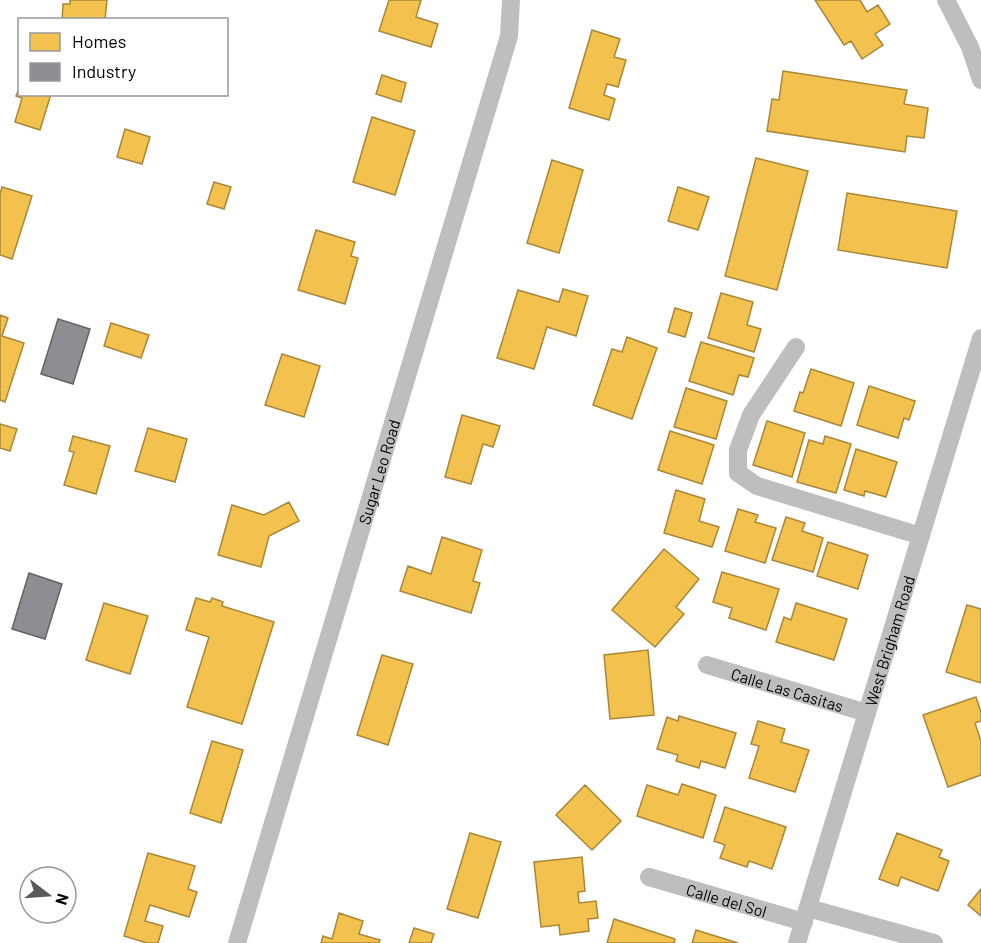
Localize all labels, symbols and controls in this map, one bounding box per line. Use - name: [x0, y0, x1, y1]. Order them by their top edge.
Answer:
- legend: [18, 18, 228, 96]
- text: Homes: [72, 30, 126, 52]
- text: Industry: [72, 60, 136, 82]
- street label: Sugar Leo Road: [354, 417, 403, 527]
- street label: West Brigham Road: [860, 573, 918, 708]
- street label: Calle Las Casitas: [729, 663, 846, 715]
- north arrow: [18, 865, 78, 925]
- street label: Calle del Sol: [684, 879, 769, 920]
- text: N: [52, 892, 73, 907]

